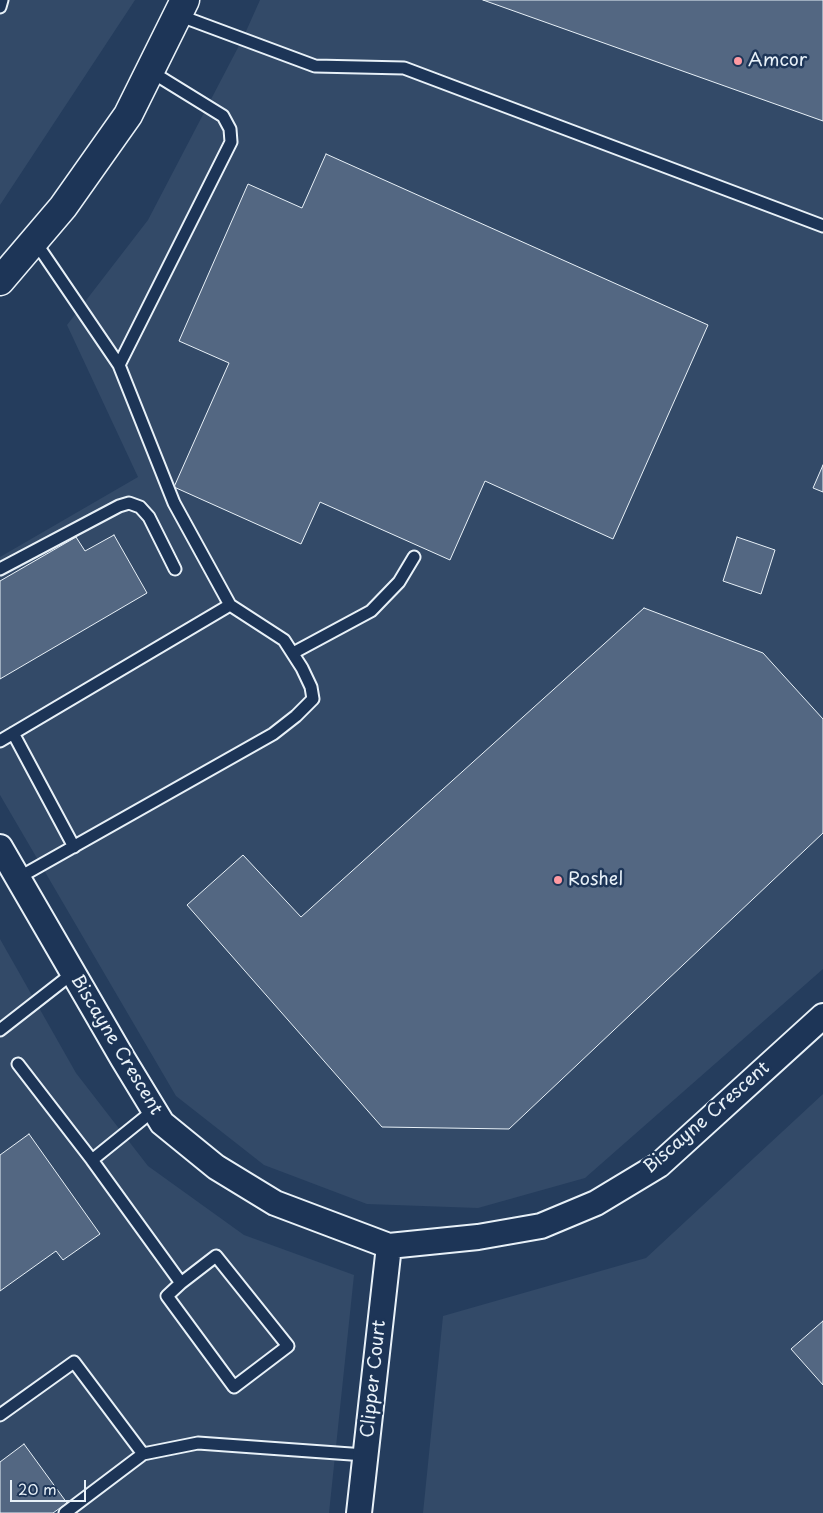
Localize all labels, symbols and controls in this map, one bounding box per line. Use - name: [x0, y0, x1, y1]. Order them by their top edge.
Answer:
- place label: Amcor: [748, 50, 807, 72]
- marker: Amcor: [732, 55, 744, 67]
- place label: Roshel: [568, 869, 623, 891]
- marker: Roshel: [552, 874, 564, 886]
- street label: Biscayne Crescent: [66, 971, 166, 1119]
- street label: Biscayne Crescent: [640, 1057, 774, 1179]
- street label: Clipper Court: [357, 1319, 391, 1439]
- scale bar: [12, 1470, 89, 1502]
- text: 20 m: [18, 1477, 57, 1500]

